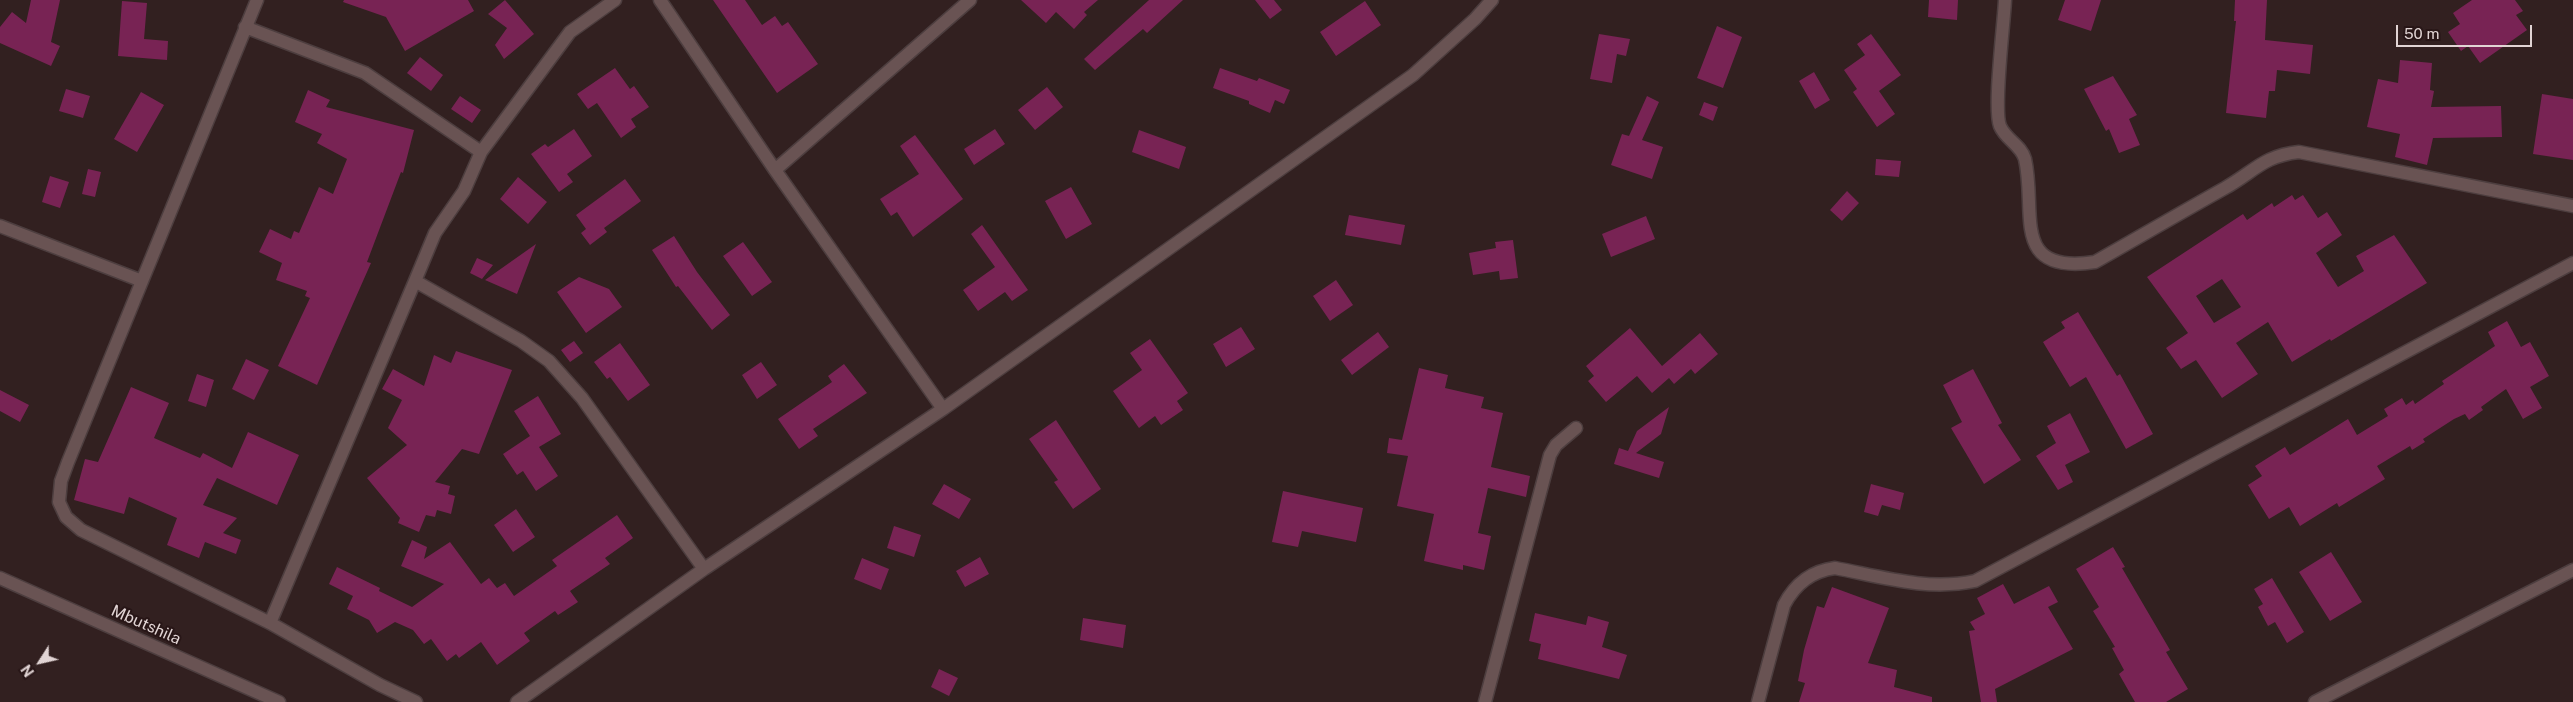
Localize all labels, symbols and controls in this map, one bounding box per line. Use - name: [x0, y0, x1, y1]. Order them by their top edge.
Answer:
- scale bar: [2398, 15, 2534, 47]
- text: 50 m: [2404, 25, 2439, 42]
- street label: Mbutshila: [108, 601, 184, 649]
- north arrow: [15, 637, 65, 687]
- text: N: [18, 662, 37, 680]

